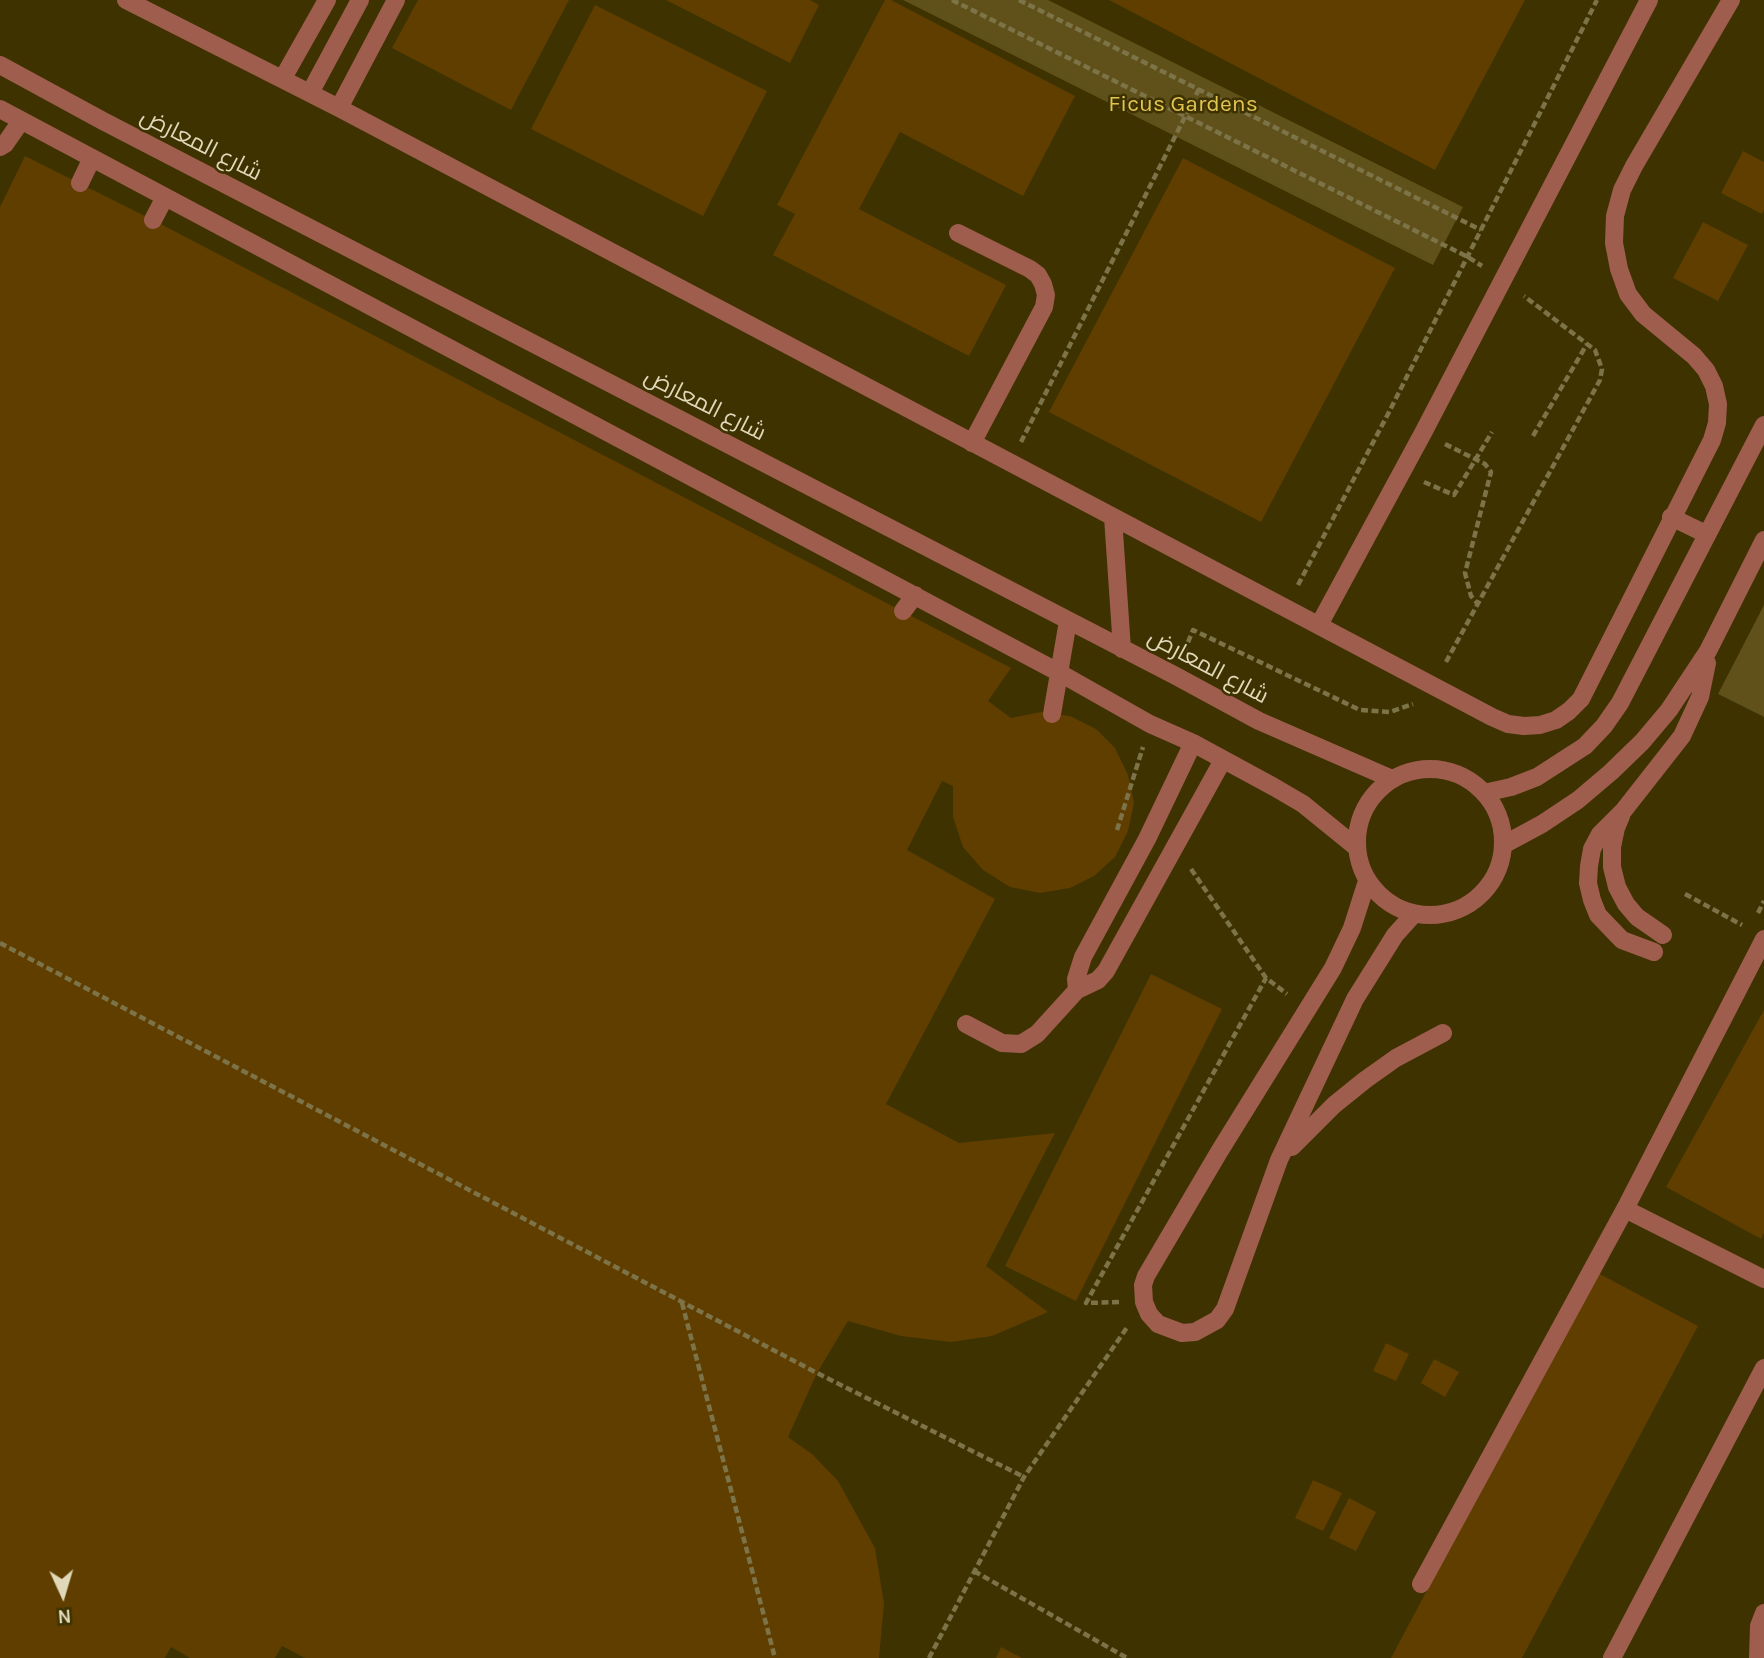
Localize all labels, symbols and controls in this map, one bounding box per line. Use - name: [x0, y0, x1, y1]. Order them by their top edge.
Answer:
- park label: Ficus Gardens: [1108, 90, 1258, 118]
- street label: شارع المعارض: [136, 103, 266, 187]
- street label: شارع المعارض: [640, 363, 770, 447]
- street label: شارع المعارض: [1143, 624, 1273, 710]
- north arrow: [28, 1560, 98, 1630]
- text: N: [57, 1605, 72, 1627]

